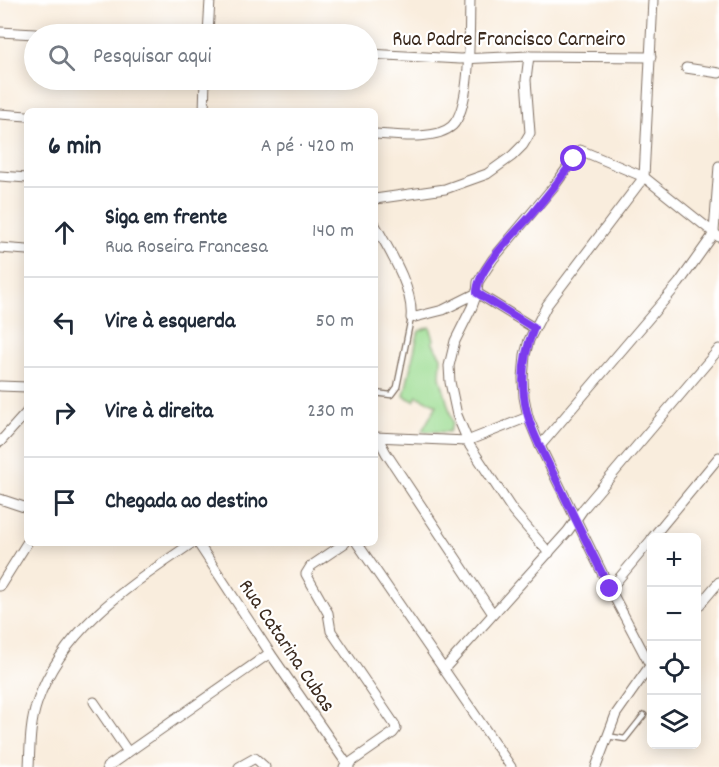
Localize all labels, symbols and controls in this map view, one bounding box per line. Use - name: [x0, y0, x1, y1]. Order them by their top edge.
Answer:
- search box: [24, 24, 378, 90]
- street label: Rua Padre Francisco Carneiro: [392, 26, 626, 56]
- icon: search: [45, 41, 78, 74]
- text: Pesquisar aqui: [93, 42, 212, 73]
- text: 6 min: [48, 129, 101, 166]
- text: A pé · 420 m: [261, 133, 354, 161]
- route start: [560, 145, 586, 171]
- text: Siga em frente: [105, 203, 227, 234]
- icon: ahead: [48, 216, 81, 249]
- text: 140 m: [312, 218, 354, 246]
- text: Rua Roseira Francesa: [105, 234, 268, 262]
- icon: left: [48, 306, 81, 339]
- text: Vire à esquerda: [105, 307, 235, 338]
- text: 50 m: [316, 308, 354, 336]
- icon: right: [48, 396, 81, 429]
- text: Vire à direita: [105, 397, 213, 428]
- text: 230 m: [307, 398, 354, 426]
- icon: arrive: [48, 486, 81, 519]
- text: Chegada ao destino: [105, 487, 268, 518]
- map controls: [647, 533, 701, 749]
- button: +: [647, 533, 701, 587]
- street label: Rua Catarina Cubas: [230, 574, 341, 719]
- route end: [596, 575, 622, 601]
- button: −: [647, 587, 701, 641]
- button: locate: [647, 641, 701, 695]
- button: layers: [647, 695, 701, 749]

